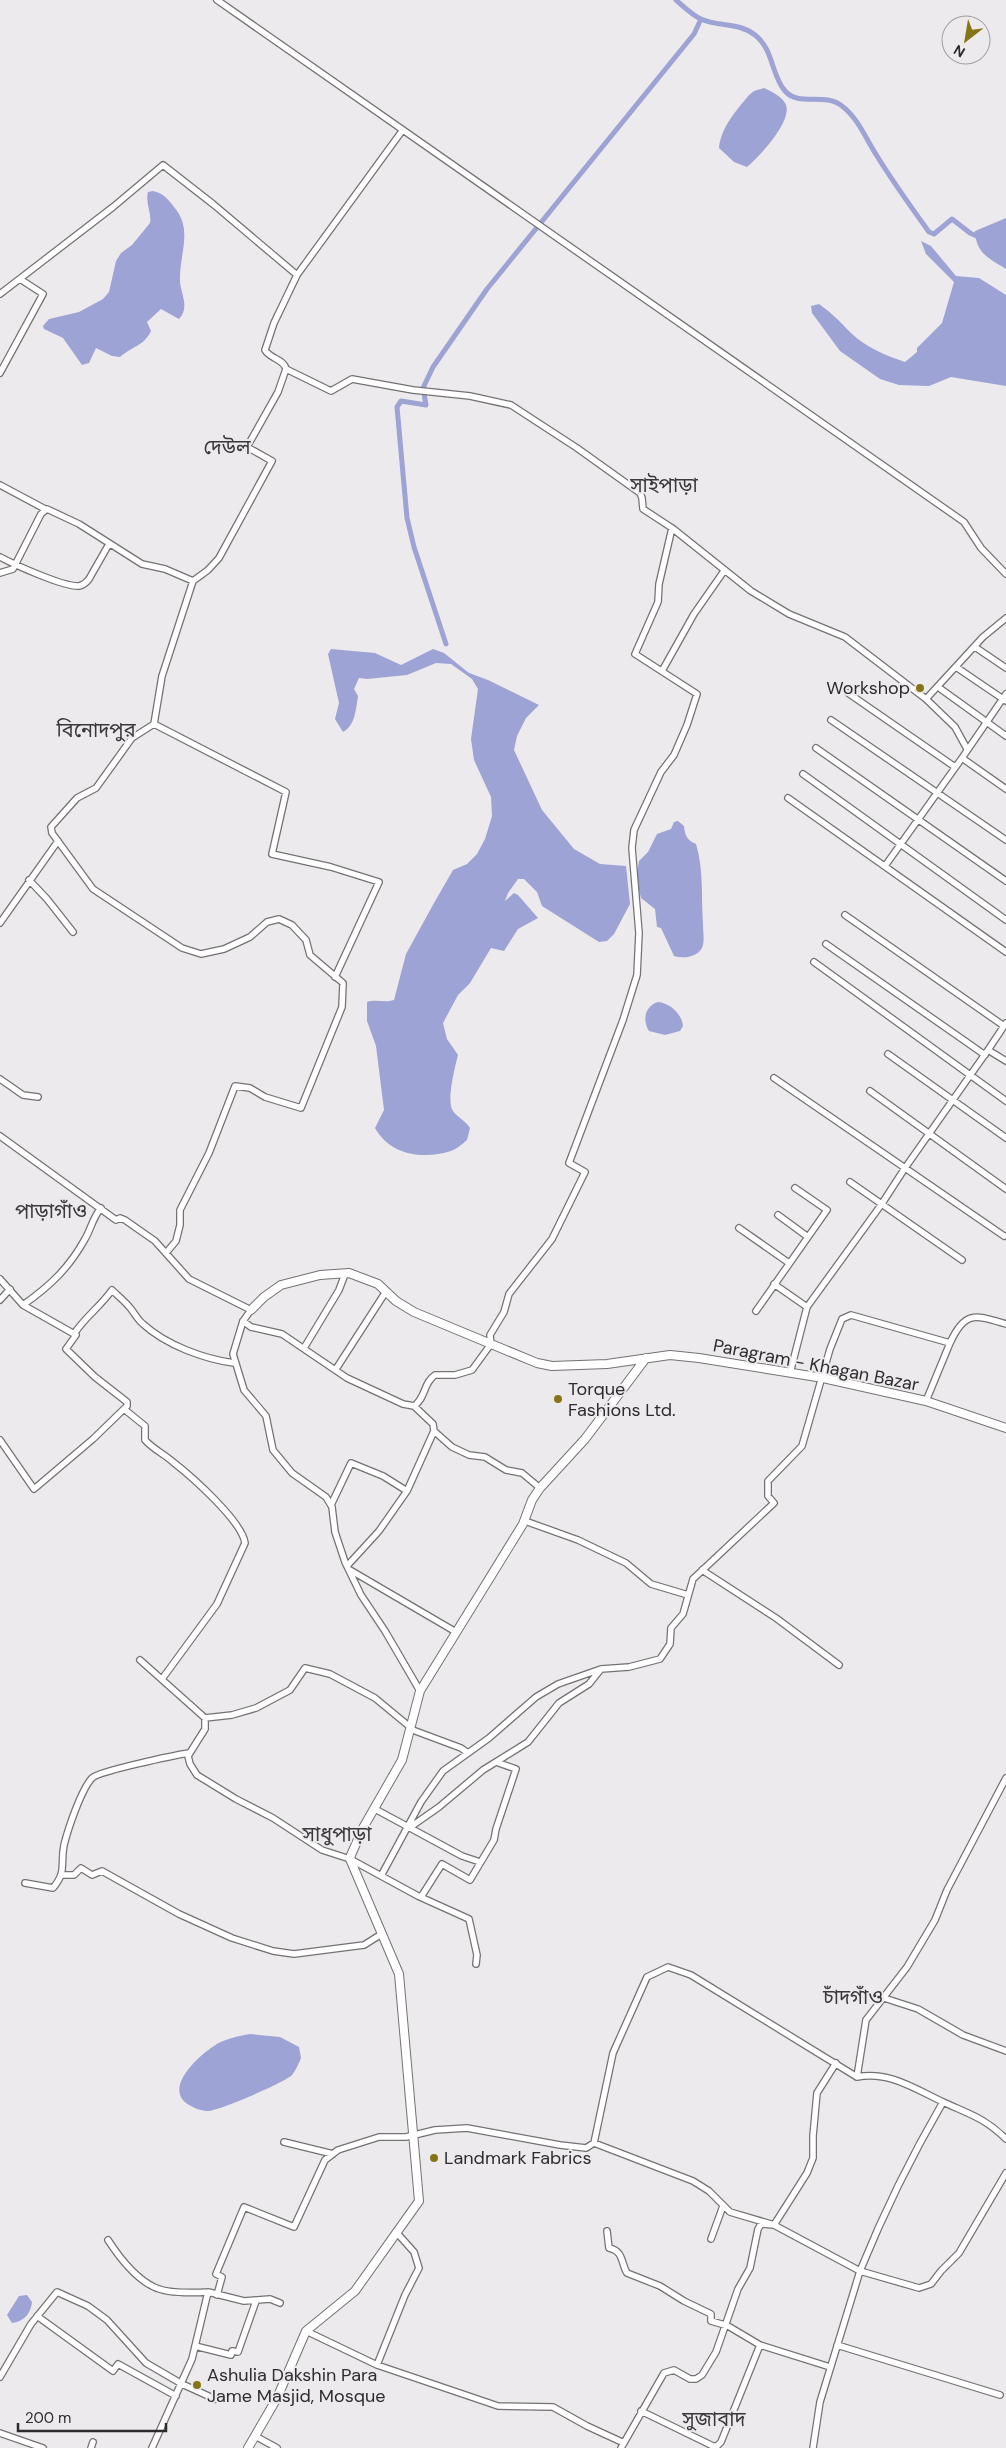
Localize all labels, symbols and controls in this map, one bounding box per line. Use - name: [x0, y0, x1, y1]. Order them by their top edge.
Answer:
- north arrow: [941, 15, 991, 65]
- text: N: [950, 41, 968, 61]
- district label: দেউল: [203, 434, 251, 460]
- district label: সাইপাড়া: [629, 472, 699, 498]
- place label: Workshop: [826, 676, 910, 700]
- marker: Workshop: [914, 682, 926, 694]
- district label: বিনোদপুর: [55, 717, 137, 743]
- district label: পাড়াগাঁও: [15, 1198, 87, 1224]
- street label: Paragram - Khagan Bazar: [711, 1333, 921, 1397]
- place label: Torque Fashions Ltd.: [568, 1377, 676, 1422]
- marker: Torque Fashions Ltd.: [552, 1393, 564, 1405]
- district label: সাধুপাড়া: [302, 1821, 372, 1847]
- district label: চাঁদগাঁও: [822, 1984, 883, 2010]
- place label: Landmark Fabrics: [444, 2146, 592, 2170]
- marker: Landmark Fabrics: [428, 2152, 440, 2164]
- place label: Ashulia Dakshin Para Jame Masjid, Mosque: [207, 2363, 386, 2408]
- marker: Ashulia Dakshin Para Jame Masjid, Mosque: [191, 2379, 203, 2391]
- scale bar: [18, 2400, 165, 2432]
- district label: সুজাবাদ: [681, 2406, 747, 2432]
- text: 200 m: [25, 2408, 71, 2428]

